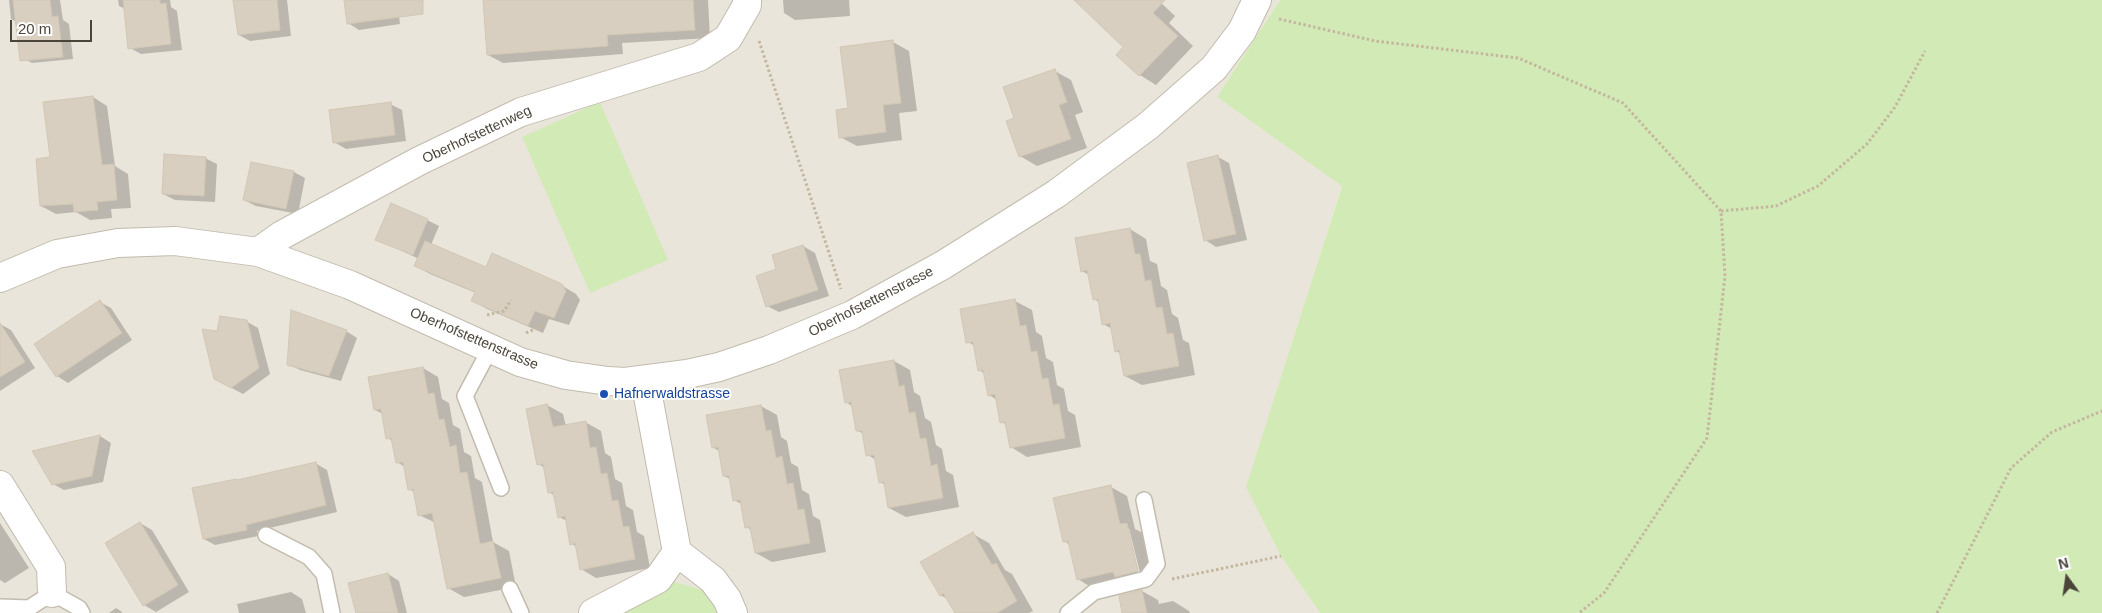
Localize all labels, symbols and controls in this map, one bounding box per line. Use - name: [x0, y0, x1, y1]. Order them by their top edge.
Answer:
- scale bar: [12, 10, 95, 42]
- text: 20 m: [18, 20, 51, 37]
- street label: Oberhofstettenweg: [420, 102, 534, 168]
- street label: Oberhofstettenstrasse: [806, 263, 936, 341]
- street label: Oberhofstettenstrasse: [407, 304, 541, 374]
- place label: Hafnerwaldstrasse: [614, 386, 730, 402]
- marker: Hafnerwaldstrasse: [598, 388, 610, 400]
- north arrow: [2042, 553, 2092, 603]
- text: N: [2057, 554, 2070, 572]

